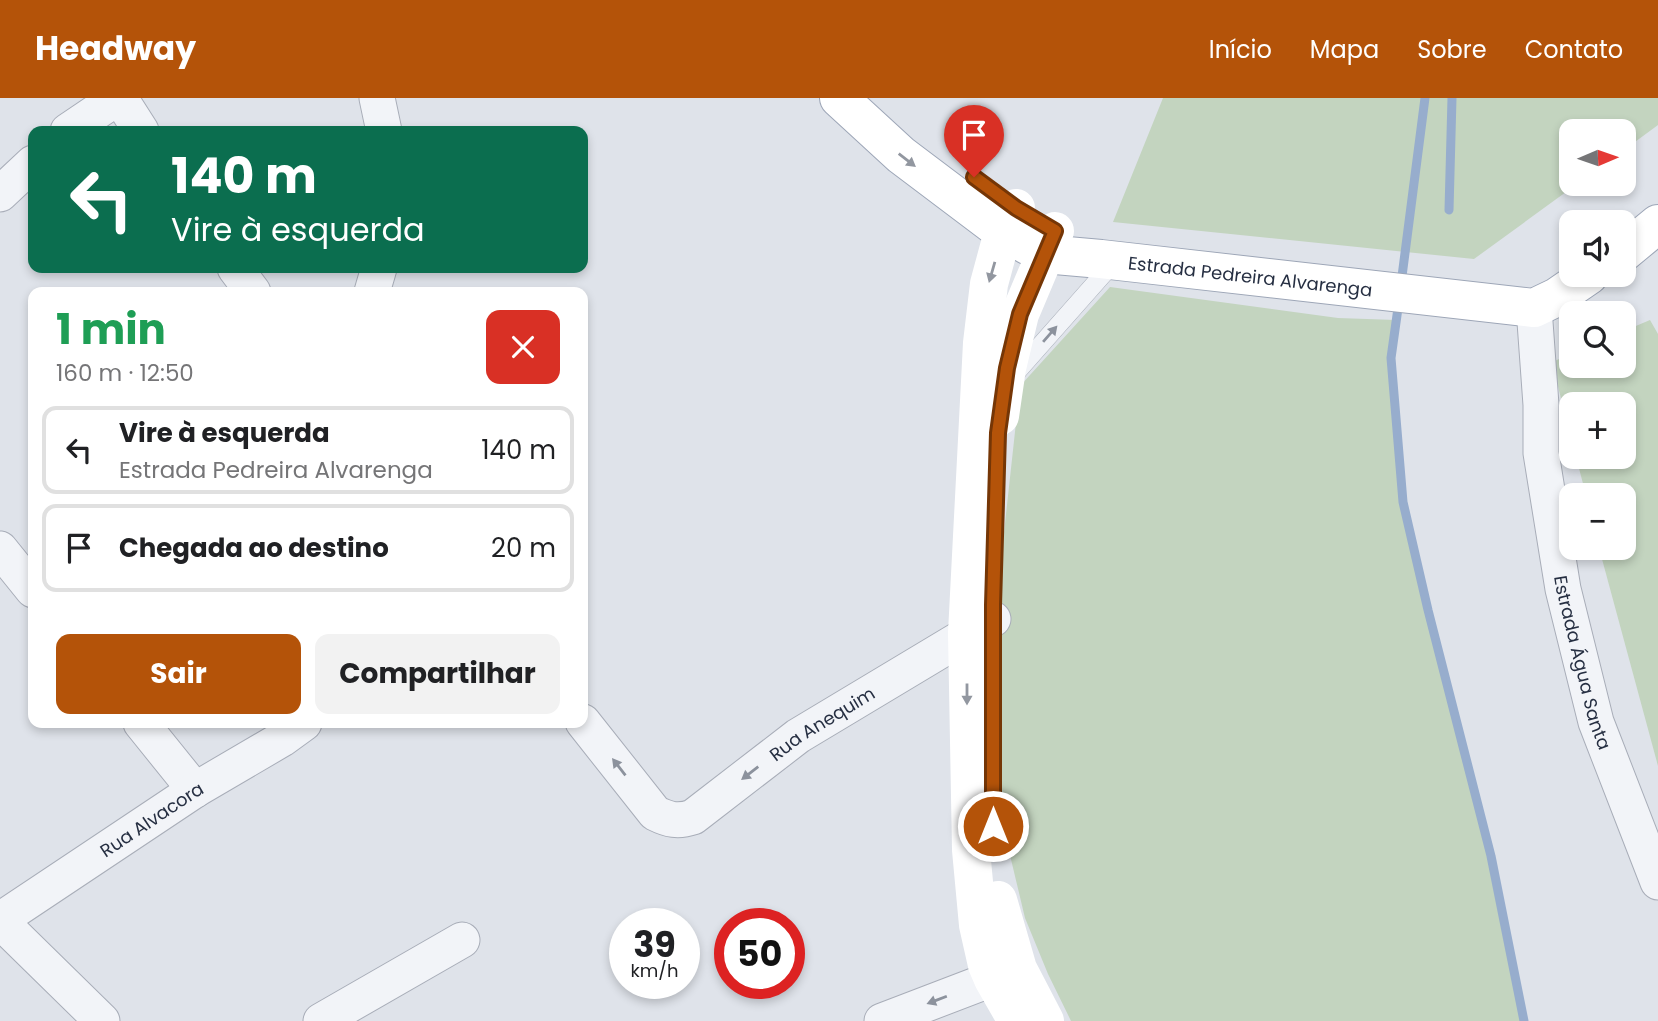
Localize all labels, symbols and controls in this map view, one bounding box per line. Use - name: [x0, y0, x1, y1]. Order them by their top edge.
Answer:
- text: Headway: [35, 25, 196, 72]
- text: Início: [1209, 33, 1272, 66]
- text: Mapa: [1310, 33, 1379, 66]
- text: Sobre: [1417, 33, 1487, 66]
- text: Contato: [1525, 33, 1623, 66]
- pin: [944, 105, 1004, 177]
- icon: arrive: [955, 116, 993, 154]
- north arrow: [1559, 119, 1636, 196]
- map controls: [1559, 119, 1636, 560]
- text: 140 m: [171, 142, 317, 210]
- one-way arrow: [898, 153, 916, 168]
- icon: left: [56, 154, 147, 245]
- text: Vire à esquerda: [171, 207, 425, 252]
- button: sound: [1559, 210, 1636, 287]
- street label: Estrada Pedreira Alvarenga: [1127, 250, 1374, 302]
- one-way arrow: [986, 261, 997, 283]
- text: 1 min: [56, 300, 166, 359]
- button: search: [1559, 301, 1636, 378]
- button: close: [486, 310, 560, 384]
- one-way arrow: [1042, 325, 1058, 343]
- text: 160 m · 12:50: [56, 357, 194, 389]
- button: +: [1559, 392, 1636, 469]
- text: Vire à esquerda: [119, 415, 330, 451]
- icon: left: [60, 431, 98, 469]
- text: 140 m: [481, 432, 556, 468]
- text: Estrada Pedreira Alvarenga: [119, 454, 433, 486]
- button: −: [1559, 483, 1636, 560]
- icon: arrive: [60, 529, 98, 567]
- text: Chegada ao destino: [119, 530, 389, 566]
- text: 20 m: [491, 530, 556, 566]
- street label: Estrada Água Santa: [1548, 574, 1618, 753]
- button: Sair: [56, 634, 301, 714]
- button: Compartilhar: [315, 634, 560, 714]
- street label: Rua Anequim: [764, 680, 879, 766]
- one-way arrow: [961, 683, 973, 705]
- one-way arrow: [611, 759, 626, 777]
- one-way arrow: [741, 766, 759, 780]
- street label: Rua Alvacora: [95, 775, 208, 863]
- position arrow: [956, 789, 1030, 863]
- speed limit sign: 50: [714, 908, 805, 999]
- text: 39: [633, 920, 676, 969]
- text: km/h: [631, 958, 678, 983]
- one-way arrow: [927, 995, 948, 1006]

